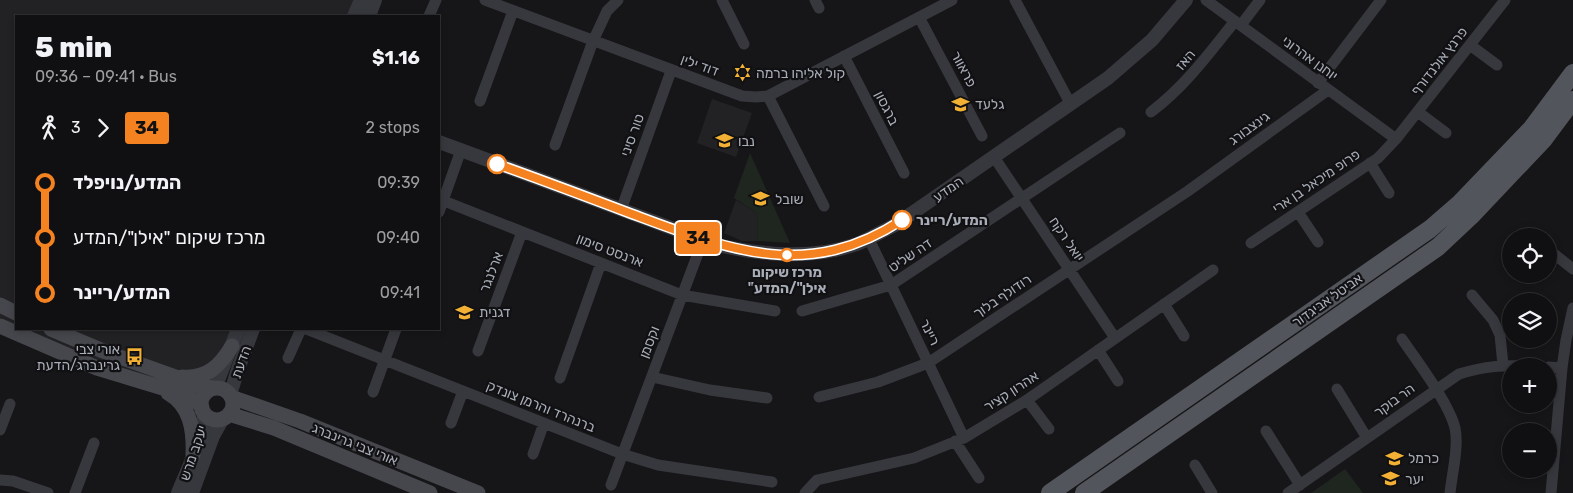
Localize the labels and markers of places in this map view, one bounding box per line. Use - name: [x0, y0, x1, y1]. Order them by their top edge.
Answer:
- synagogue icon: קול אליהו ברמה: [732, 63, 752, 83]
- place label: קול אליהו ברמה: [756, 65, 845, 82]
- school or university icon: גלעד: [951, 94, 971, 114]
- place label: גלעד: [975, 96, 1004, 113]
- school or university icon: נבו: [714, 131, 734, 151]
- place label: נבו: [738, 133, 755, 150]
- unlabelled marker: [487, 154, 507, 174]
- school or university icon: שובל: [751, 189, 771, 209]
- place label: שובל: [775, 191, 803, 208]
- marker: המדע/ריינר: [892, 210, 912, 230]
- place label: המדע/ריינר: [916, 212, 988, 229]
- marker: מרכז שיקום "אילן"/המדע: [780, 248, 794, 262]
- place label: מרכז שיקום "אילן"/המדע: [748, 264, 826, 297]
- school or university icon: דגנית: [455, 302, 475, 322]
- place label: דגנית: [479, 304, 511, 321]
- place label: אורי צבי גרינברג/הדעת: [36, 341, 120, 374]
- bus stop icon: אורי צבי גרינברג/הדעת: [124, 347, 144, 367]
- school or university icon: כרמל: [1384, 448, 1404, 468]
- place label: כרמל: [1408, 450, 1439, 467]
- school or university icon: יער: [1381, 469, 1401, 489]
- place label: יער: [1405, 471, 1424, 488]

